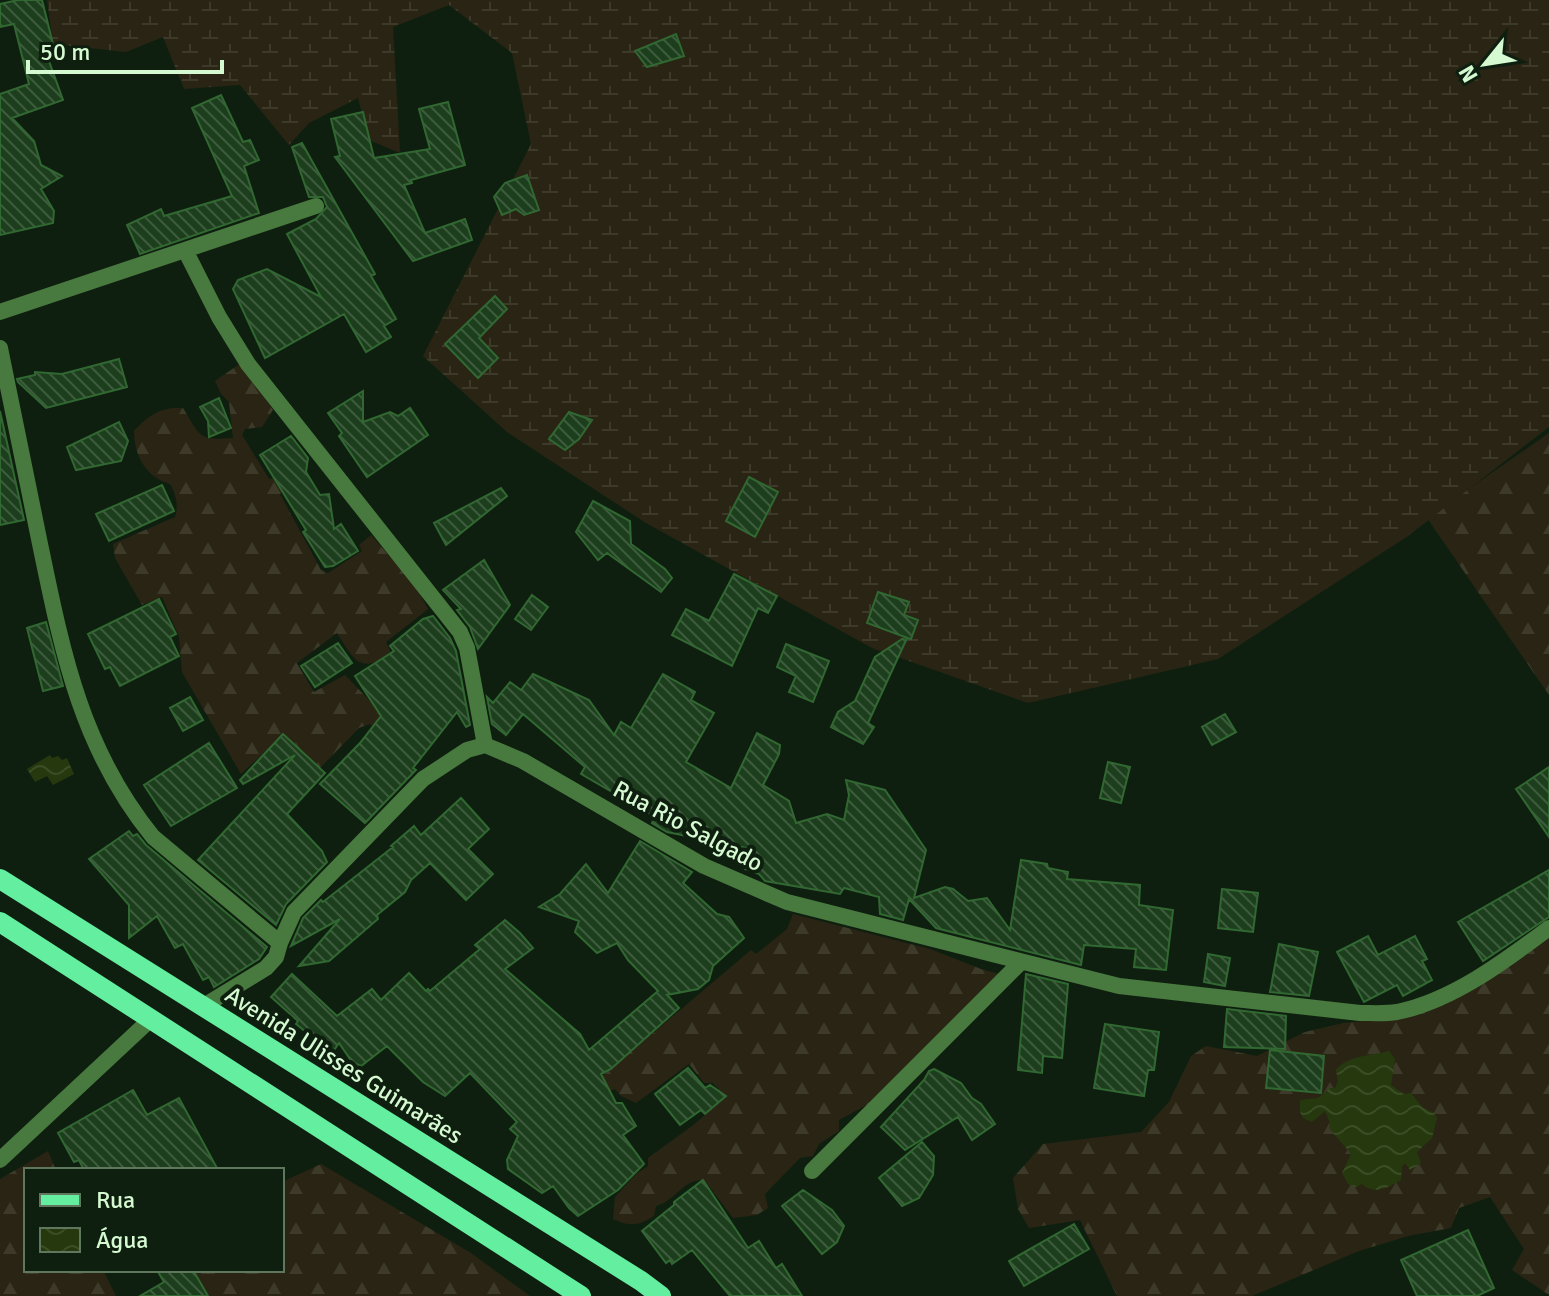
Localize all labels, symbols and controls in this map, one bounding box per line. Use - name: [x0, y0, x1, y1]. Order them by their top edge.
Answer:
- scale bar: [28, 24, 222, 74]
- north arrow: [1445, 24, 1525, 104]
- text: 50 m: [40, 37, 90, 67]
- text: N: [1453, 60, 1484, 87]
- street label: Rua Rio Salgado: [608, 774, 768, 878]
- street label: Avenida Ulisses Guimarães: [220, 980, 468, 1150]
- legend: [24, 1168, 284, 1272]
- text: Rua: [96, 1185, 135, 1215]
- text: Água: [96, 1225, 148, 1255]

